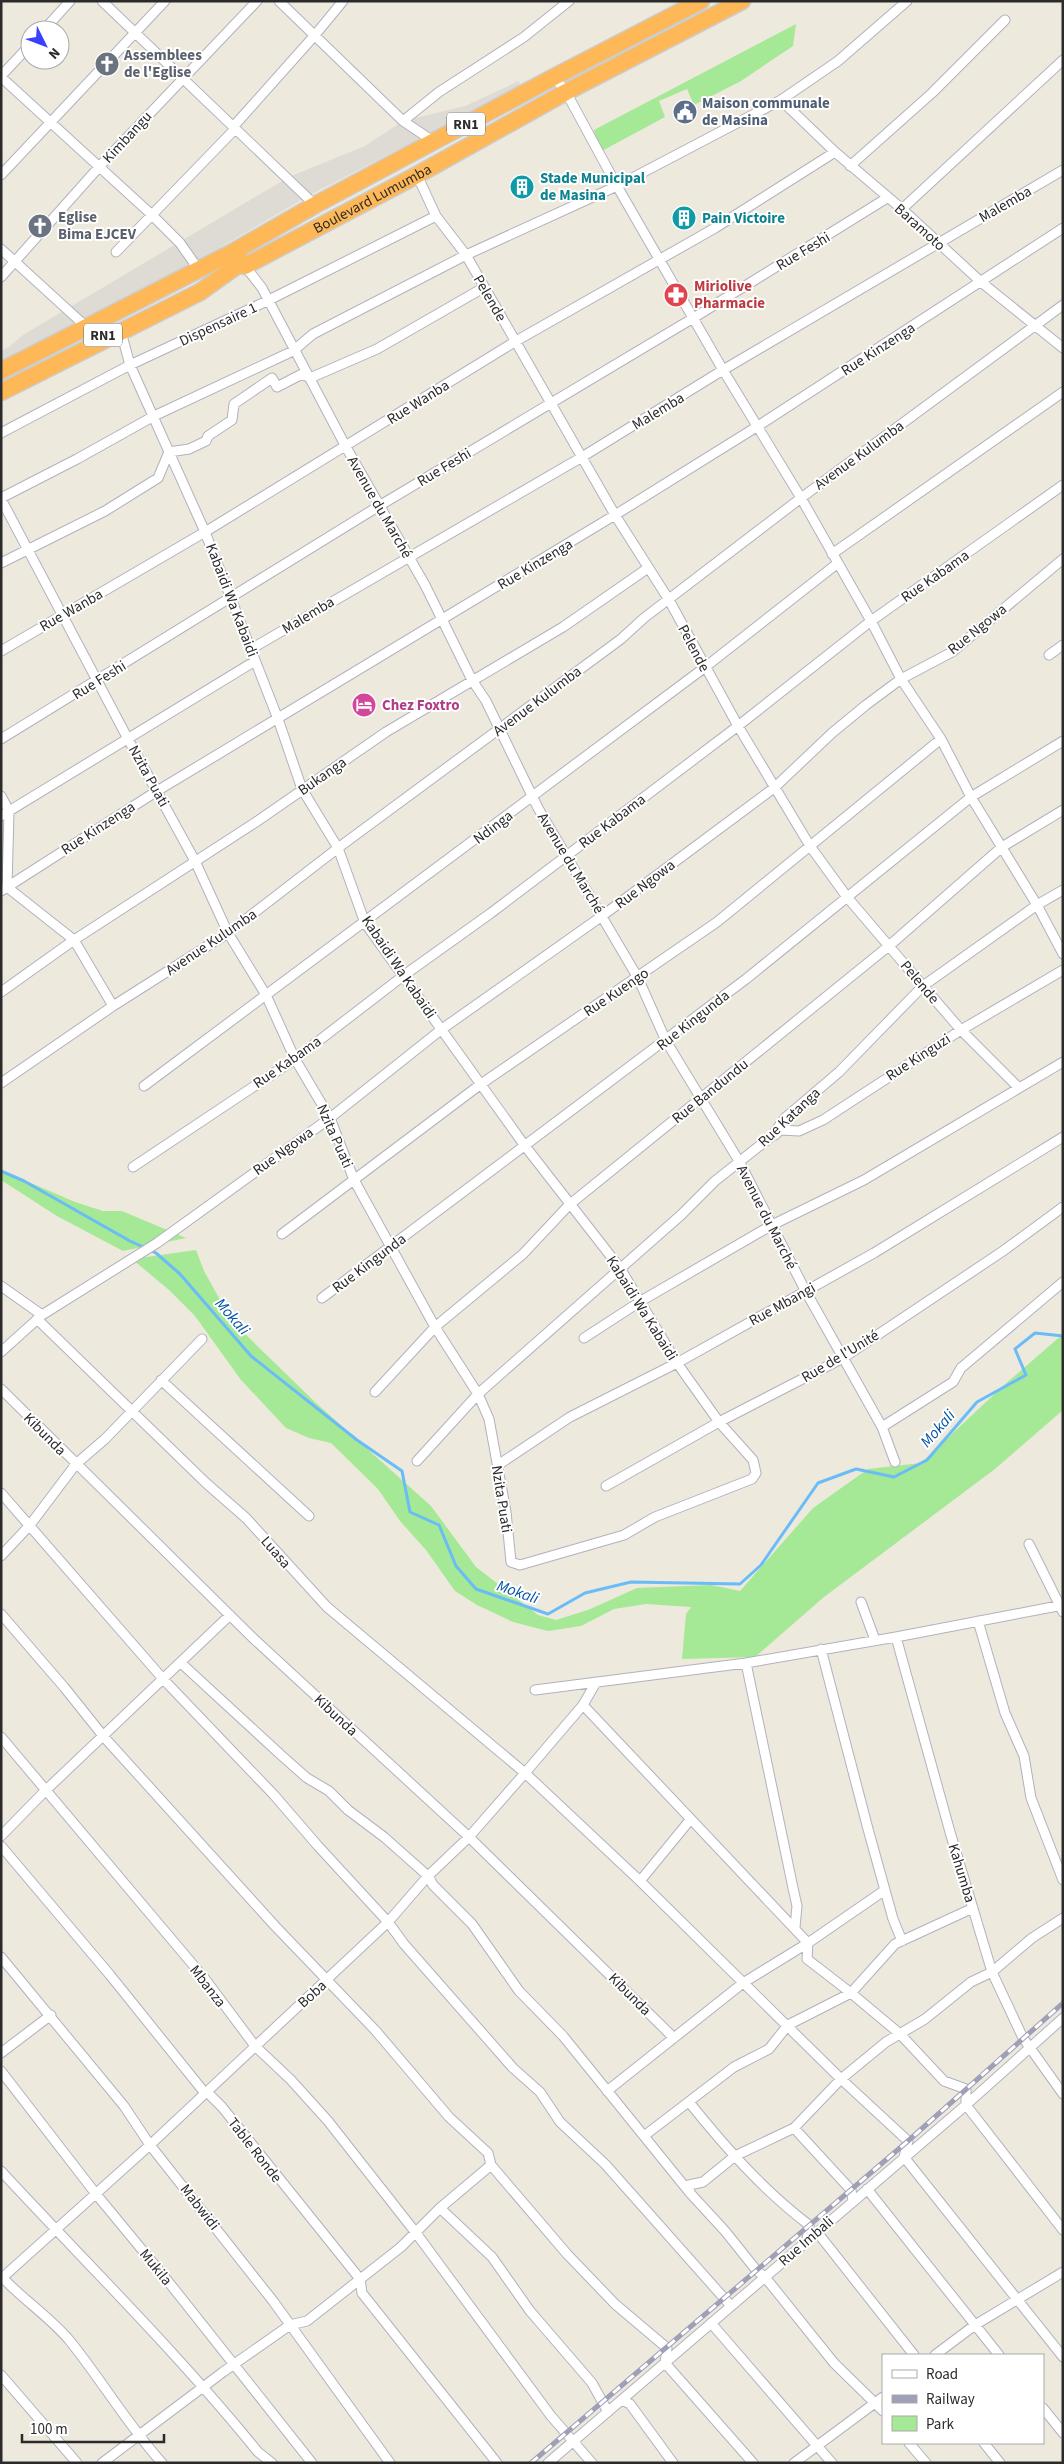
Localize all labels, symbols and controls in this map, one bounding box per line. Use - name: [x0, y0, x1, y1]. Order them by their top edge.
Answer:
- north arrow: [20, 20, 70, 70]
- text: N: [43, 43, 64, 63]
- place label: Assemblees de l'Eglise: [123, 45, 202, 83]
- church icon: Assemblees de l'Eglise: [94, 51, 120, 77]
- place label: Maison communale de Masina: [702, 93, 830, 131]
- public building icon: Maison communale de Masina: [672, 99, 698, 125]
- street label: Kimbangu: [98, 107, 157, 168]
- road number: RN1: [447, 112, 485, 136]
- street label: Boulevard Lumumba: [310, 159, 435, 239]
- place label: Stade Municipal de Masina: [540, 168, 646, 206]
- building icon: Stade Municipal de Masina: [509, 174, 535, 200]
- street label: Malemba: [975, 181, 1036, 228]
- street label: Baramoto: [890, 199, 950, 256]
- building icon: Pain Victoire: [671, 205, 697, 231]
- place label: Eglise Bima EJCEV: [58, 207, 137, 245]
- place label: Pain Victoire: [702, 208, 785, 229]
- church icon: Eglise Bima EJCEV: [27, 213, 53, 239]
- street label: Rue Feshi: [772, 227, 834, 276]
- street label: Pelende: [468, 271, 511, 326]
- place label: Miriolive Pharmacie: [694, 276, 765, 314]
- pharmacy icon: Miriolive Pharmacie: [663, 282, 689, 308]
- street label: Dispensaire 1: [176, 297, 261, 352]
- street label: Rue Kinzenga: [837, 318, 919, 381]
- road number: RN1: [84, 324, 122, 346]
- street label: Rue Wanba: [383, 375, 454, 430]
- street label: Malemba: [628, 388, 688, 435]
- street label: Avenue Kulumba: [810, 416, 908, 495]
- street label: Rue Feshi: [413, 443, 475, 492]
- street label: Avenue du Marché: [342, 452, 417, 562]
- street label: Rue Kinzenga: [494, 534, 577, 595]
- street label: Kabaidi Wa Kabaidi: [200, 540, 263, 660]
- street label: Rue Kabama: [897, 545, 974, 608]
- street label: Rue Wanba: [36, 584, 107, 637]
- street label: Malemba: [278, 592, 338, 639]
- street label: Rue Ngowa: [943, 599, 1011, 660]
- street label: Pelende: [672, 621, 715, 676]
- street label: Rue Feshi: [68, 656, 130, 705]
- street label: Avenue Kulumba: [489, 661, 586, 742]
- hotel icon: Chez Foxtro: [351, 692, 377, 718]
- place label: Chez Foxtro: [382, 695, 460, 716]
- street label: Nzita Puati: [123, 741, 174, 811]
- street label: Bukanga: [294, 752, 351, 801]
- street label: Rue Kabama: [574, 789, 650, 854]
- street label: Rue Kinzenga: [57, 797, 139, 860]
- street label: Ndinga: [469, 806, 518, 849]
- street label: Avenue du Marché: [532, 809, 609, 918]
- street label: Rue Ngowa: [611, 855, 680, 914]
- street label: Avenue Kulumba: [161, 904, 261, 981]
- street label: Kabaidi Wa Kabaidi: [356, 912, 441, 1023]
- street label: Pelende: [895, 956, 944, 1009]
- street label: Rue Kuengo: [579, 963, 653, 1022]
- street label: Rue Kingunda: [652, 985, 734, 1056]
- street label: Rue Kinguzi: [882, 1029, 955, 1086]
- street label: Rue Kabama: [249, 1031, 326, 1094]
- street label: Rue Bandundu: [668, 1054, 753, 1129]
- street label: Rue Katanga: [753, 1083, 825, 1152]
- street label: Nzita Puati: [311, 1101, 358, 1171]
- street label: Rue Ngowa: [249, 1122, 318, 1181]
- street label: Avenue du Marché: [731, 1161, 802, 1273]
- street label: Rue Kingunda: [328, 1229, 411, 1298]
- street label: Kabaidi Wa Kabaidi: [601, 1252, 682, 1365]
- street label: Rue Mbangi: [745, 1278, 819, 1331]
- water label: Mokali: [210, 1293, 255, 1340]
- street label: Rue de l'Unité: [797, 1325, 883, 1388]
- water label: Mokali: [915, 1405, 960, 1452]
- street label: Kibunda: [19, 1408, 71, 1460]
- street label: Nzita Puati: [486, 1464, 517, 1534]
- street label: Luasa: [256, 1532, 296, 1573]
- water label: Mokali: [494, 1575, 542, 1609]
- street label: Kibunda: [309, 1690, 362, 1741]
- street label: Kahumba: [943, 1841, 980, 1905]
- street label: Mbanza: [184, 1961, 231, 2012]
- street label: Kibunda: [604, 1968, 656, 2020]
- street label: Boba: [293, 1976, 331, 2013]
- street label: Table Ronde: [222, 2113, 287, 2187]
- street label: Mabwidi: [175, 2180, 224, 2235]
- street label: Rue Imbali: [774, 2212, 838, 2271]
- street label: Mukila: [134, 2245, 177, 2290]
- legend: [882, 2354, 1044, 2444]
- text: Road: [926, 2364, 958, 2385]
- text: Railway: [926, 2389, 975, 2410]
- scale bar: [22, 2412, 165, 2444]
- text: Park: [926, 2414, 955, 2435]
- text: 100 m: [30, 2419, 68, 2440]

